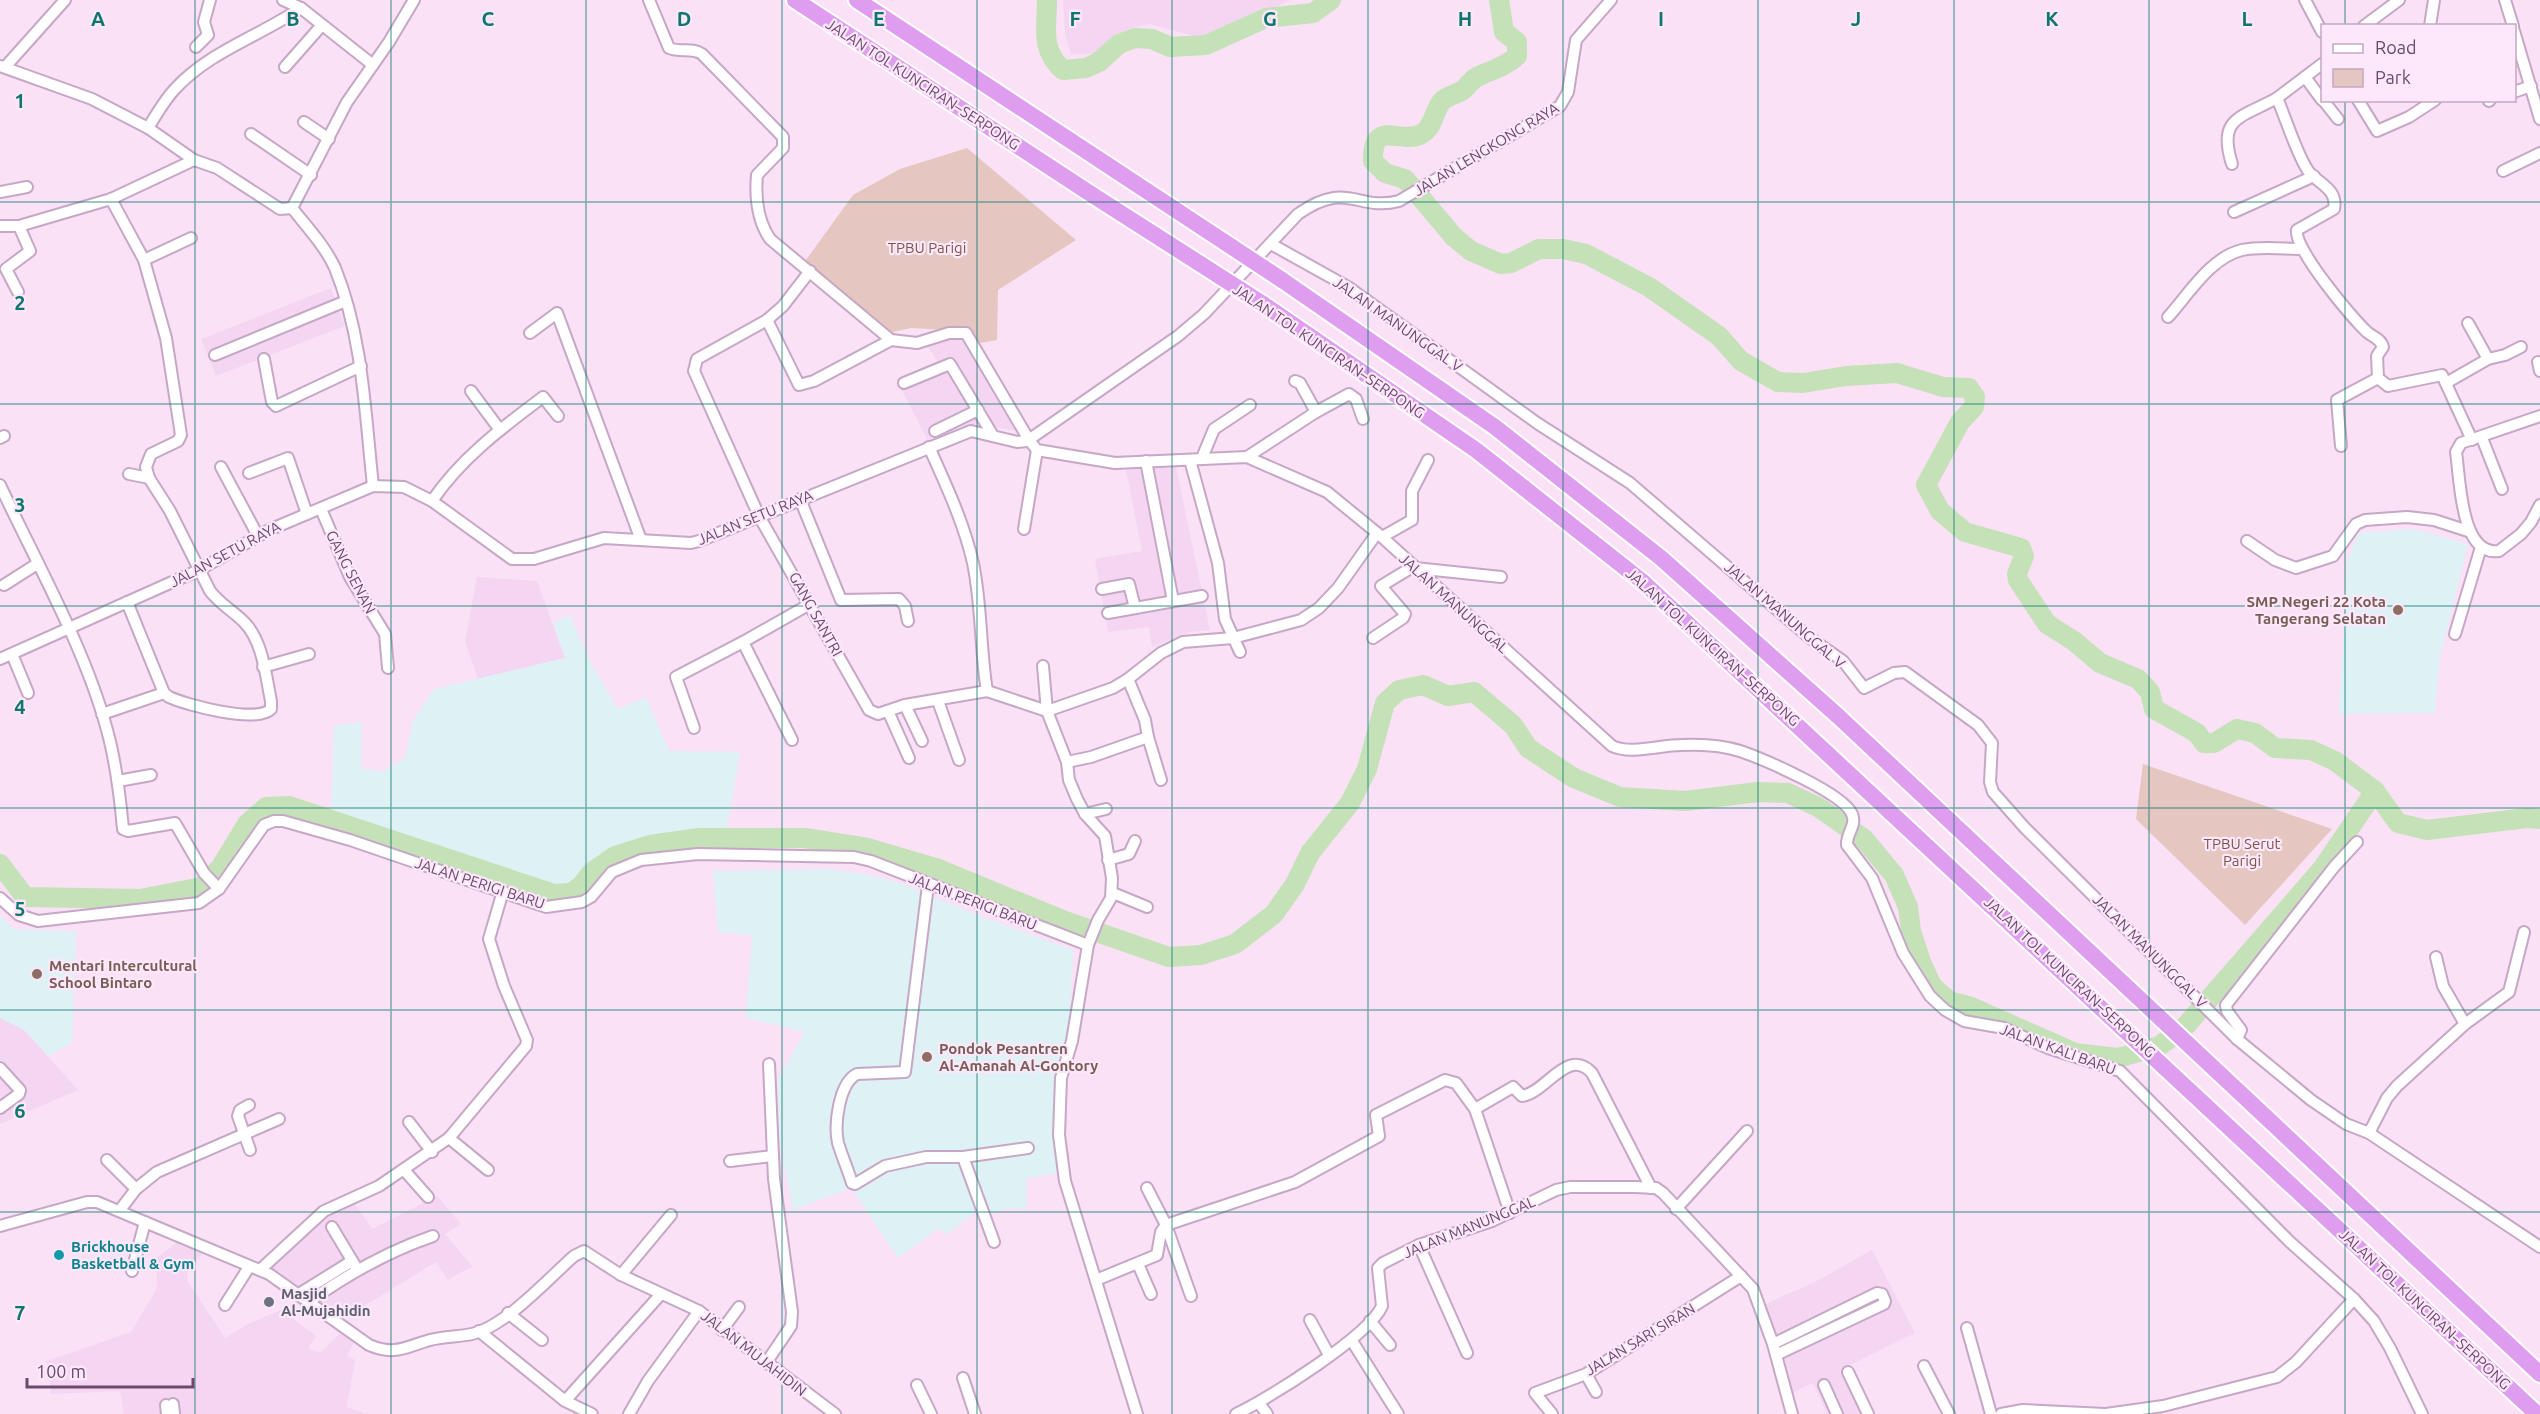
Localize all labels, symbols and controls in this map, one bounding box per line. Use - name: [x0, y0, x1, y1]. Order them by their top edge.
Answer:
- text: A: [91, 7, 105, 30]
- text: B: [286, 7, 300, 30]
- text: C: [482, 7, 495, 30]
- text: D: [677, 7, 691, 30]
- text: F: [1069, 7, 1081, 30]
- text: G: [1263, 7, 1277, 30]
- text: H: [1458, 7, 1472, 30]
- text: I: [1658, 7, 1664, 30]
- text: J: [1851, 7, 1861, 30]
- text: K: [2045, 7, 2059, 30]
- text: L: [2242, 7, 2253, 30]
- street label: JALAN TOL KUNCIRAN–SERPONG: [823, 14, 1023, 154]
- legend: [2321, 24, 2516, 102]
- text: Road: [2375, 37, 2417, 57]
- text: Park: [2375, 67, 2411, 87]
- text: 1: [14, 89, 26, 112]
- street label: JALAN LENGKONG RAYA: [1410, 99, 1562, 199]
- park label: TPBU Parigi: [888, 239, 966, 256]
- street label: JALAN MANUNGGAL V: [1330, 273, 1466, 375]
- street label: JALAN TOL KUNCIRAN–SERPONG: [1230, 280, 1428, 422]
- text: 2: [14, 291, 26, 314]
- street label: JALAN SETU RAYA: [695, 486, 816, 548]
- text: 3: [14, 493, 26, 516]
- street label: JALAN SETU RAYA: [167, 517, 284, 590]
- street label: GANG SENAN: [323, 527, 379, 617]
- street label: JALAN MANUNGGAL: [1396, 550, 1512, 657]
- street label: JALAN MANUNGGAL V: [1721, 558, 1849, 672]
- street label: JALAN TOL KUNCIRAN–SERPONG: [1623, 565, 1803, 729]
- street label: GANG SANTRI: [786, 569, 846, 659]
- place label: SMP Negeri 22 Kota Tangerang Selatan: [2247, 593, 2386, 627]
- marker: SMP Negeri 22 Kota Tangerang Selatan: [2391, 603, 2405, 617]
- text: 4: [14, 695, 26, 718]
- park label: TPBU Serut Parigi: [2204, 835, 2280, 869]
- street label: JALAN PERIGI BARU: [413, 854, 547, 912]
- street label: JALAN PERIGI BARU: [907, 869, 1039, 933]
- street label: JALAN MANUNGGAL V: [2090, 891, 2211, 1012]
- street label: JALAN TOL KUNCIRAN–SERPONG: [1981, 893, 2159, 1061]
- text: 5: [14, 897, 26, 920]
- place label: Mentari Intercultural School Bintaro: [49, 957, 197, 991]
- marker: Mentari Intercultural School Bintaro: [30, 967, 44, 981]
- street label: JALAN KALI BARU: [1998, 1020, 2118, 1078]
- place label: Pondok Pesantren Al-Amanah Al-Gontory: [939, 1040, 1098, 1074]
- marker: Pondok Pesantren Al-Amanah Al-Gontory: [920, 1050, 934, 1064]
- text: 6: [14, 1099, 26, 1122]
- street label: JALAN MANUNGGAL: [1401, 1193, 1538, 1261]
- street label: JALAN TOL KUNCIRAN–SERPONG: [2336, 1225, 2514, 1393]
- place label: Brickhouse Basketball & Gym: [71, 1238, 194, 1272]
- marker: Brickhouse Basketball & Gym: [52, 1248, 66, 1262]
- place label: Masjid Al-Mujahidin: [281, 1285, 371, 1319]
- marker: Masjid Al-Mujahidin: [262, 1295, 276, 1309]
- street label: JALAN SARI SIRAN: [1582, 1299, 1698, 1379]
- text: 7: [14, 1301, 26, 1324]
- street label: JALAN MUJAHIDIN: [698, 1307, 810, 1399]
- scale bar: [27, 1351, 194, 1389]
- text: 100 m: [36, 1361, 86, 1381]

